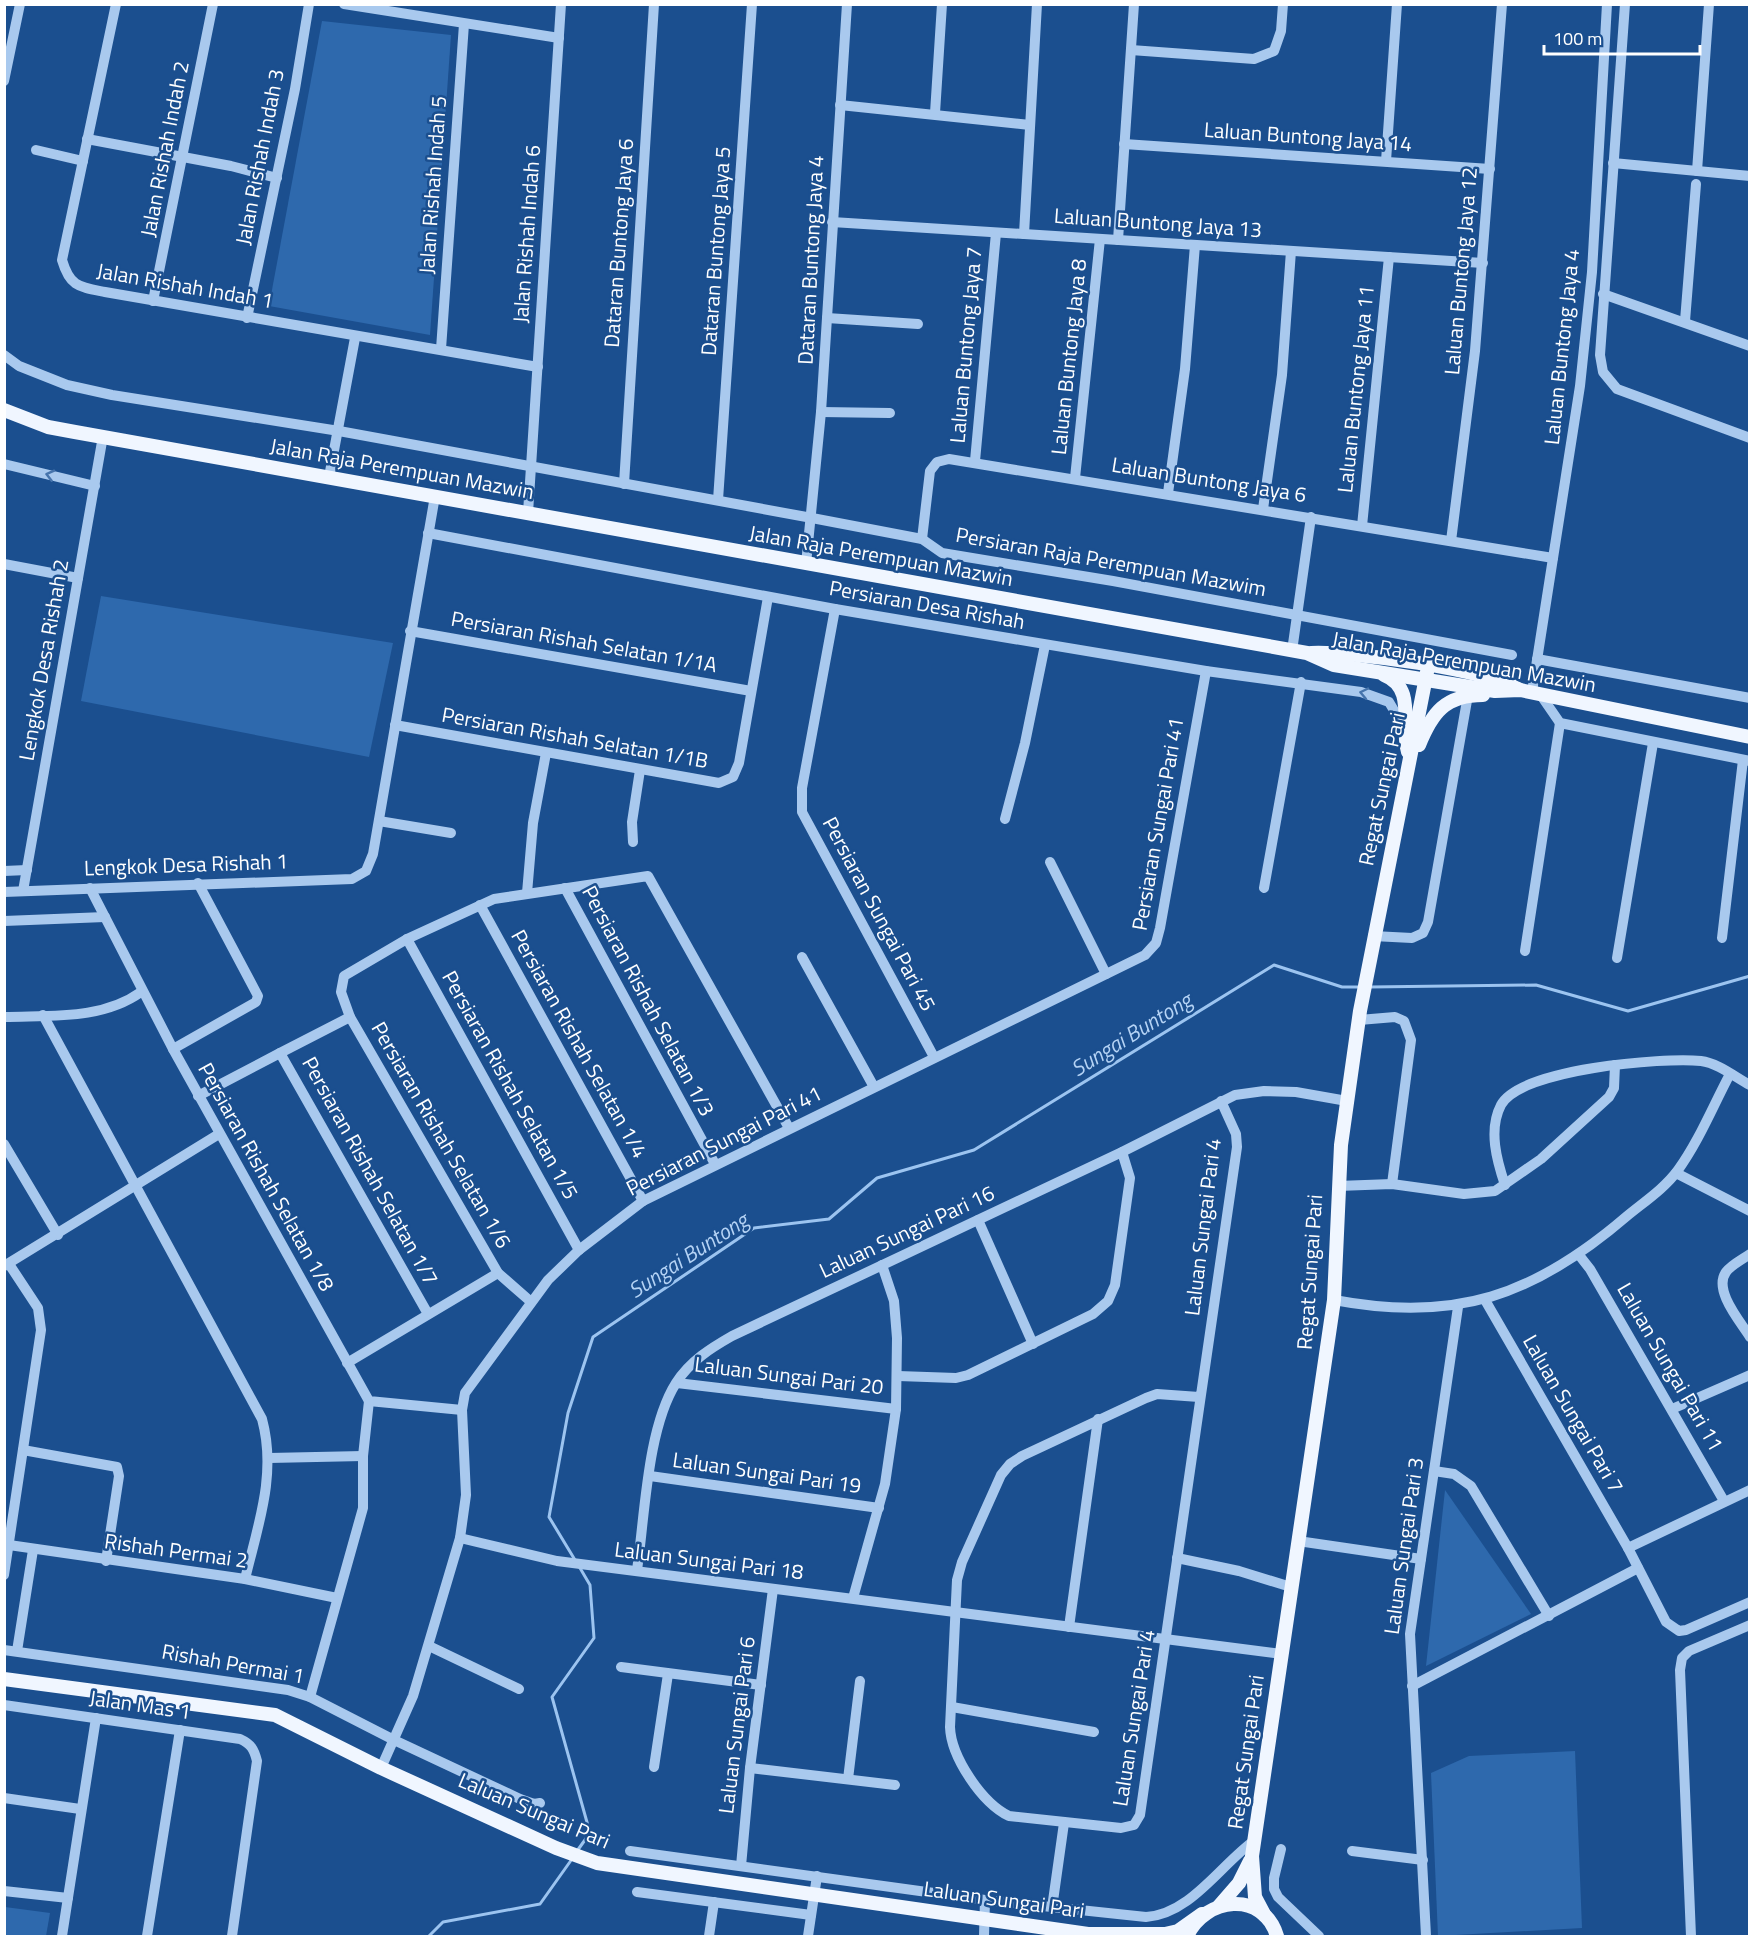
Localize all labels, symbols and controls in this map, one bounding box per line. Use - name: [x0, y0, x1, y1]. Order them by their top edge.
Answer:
- scale bar: [1544, 18, 1700, 56]
- text: 100 m: [1553, 25, 1602, 52]
- street label: Jalan Rishah Indah 2: [131, 58, 197, 240]
- street label: Jalan Rishah Indah 3: [226, 66, 292, 248]
- street label: Jalan Rishah Indah 5: [410, 95, 454, 275]
- street label: Laluan Buntong Jaya 14: [1203, 113, 1413, 159]
- street label: Dataran Buntong Jaya 6: [595, 137, 641, 349]
- street label: Jalan Rishah Indah 6: [504, 144, 548, 324]
- street label: Dataran Buntong Jaya 5: [692, 145, 738, 357]
- street label: Dataran Buntong Jaya 4: [789, 155, 831, 365]
- street label: Laluan Buntong Jaya 12: [1435, 166, 1485, 376]
- street label: Laluan Buntong Jaya 13: [1053, 199, 1263, 245]
- street label: Laluan Buntong Jaya 7: [940, 245, 990, 444]
- street label: Laluan Buntong Jaya 4: [1535, 247, 1587, 446]
- street label: Jalan Rishah Indah 1: [94, 254, 276, 316]
- street label: Laluan Buntong Jaya 8: [1042, 257, 1094, 456]
- street label: Laluan Buntong Jaya 11: [1328, 284, 1382, 494]
- street label: Jalan Raja Perempuan Mazwin: [268, 429, 537, 507]
- street label: Laluan Buntong Jaya 6: [1109, 448, 1309, 510]
- one-way arrow: [45, 470, 55, 483]
- street label: Jalan Raja Perempuan Mazwin: [747, 516, 1016, 594]
- street label: Persiaran Raja Perempuan Mazwim: [953, 518, 1269, 604]
- street label: Lengkok Desa Rishah 2: [10, 557, 76, 763]
- street label: Persiaran Desa Rishah: [827, 571, 1028, 637]
- street label: Persiaran Rishah Selatan 1/1A: [449, 602, 720, 680]
- street label: Jalan Raja Perempuan Mazwin: [1330, 622, 1599, 700]
- one-way arrow: [1359, 687, 1369, 700]
- street label: Persiaran Rishah Selatan 1/1B: [439, 698, 711, 776]
- street label: Regat Sungai Pari: [1349, 709, 1413, 868]
- street label: Persiaran Sungai Pari 41: [1123, 715, 1192, 933]
- street label: Persiaran Sungai Pari 45: [815, 811, 945, 1016]
- street label: Lengkok Desa Rishah 1: [83, 844, 288, 884]
- street label: Persiaran Rishah Selatan 1/3: [574, 880, 723, 1122]
- street label: Persiaran Rishah Selatan 1/4: [504, 923, 656, 1164]
- street label: Persiaran Rishah Selatan 1/5: [435, 964, 587, 1205]
- water label: Sungai Buntong: [1064, 982, 1200, 1085]
- street label: Persiaran Rishah Selatan 1/6: [364, 1015, 520, 1254]
- street label: Persiaran Rishah Selatan 1/7: [295, 1050, 447, 1291]
- street label: Persiaran Rishah Selatan 1/8: [191, 1056, 343, 1297]
- street label: Persiaran Sungai Pari 41: [620, 1077, 827, 1203]
- street label: Laluan Sungai Pari 4: [1175, 1136, 1229, 1317]
- street label: Laluan Sungai Pari 16: [814, 1176, 1000, 1286]
- street label: Regat Sungai Pari: [1288, 1193, 1330, 1351]
- water label: Sungai Buntong: [621, 1202, 757, 1307]
- street label: Laluan Sungai Pari 11: [1609, 1276, 1732, 1457]
- street label: Laluan Sungai Pari 7: [1515, 1328, 1632, 1499]
- street label: Laluan Sungai Pari 20: [693, 1348, 885, 1402]
- street label: Laluan Sungai Pari 19: [671, 1443, 864, 1501]
- street label: Laluan Sungai Pari 3: [1375, 1455, 1431, 1636]
- street label: Rishah Permai 2: [102, 1524, 250, 1576]
- street label: Laluan Sungai Pari 18: [613, 1533, 806, 1588]
- street label: Laluan Sungai Pari 4: [1103, 1627, 1163, 1808]
- street label: Laluan Sungai Pari 6: [709, 1634, 763, 1815]
- street label: Rishah Permai 1: [159, 1635, 307, 1691]
- street label: Regat Sungai Pari: [1218, 1673, 1272, 1831]
- street label: Jalan Mas 1: [87, 1681, 193, 1727]
- street label: Laluan Sungai Pari: [454, 1764, 615, 1856]
- street label: Laluan Sungai Pari: [922, 1872, 1087, 1926]

